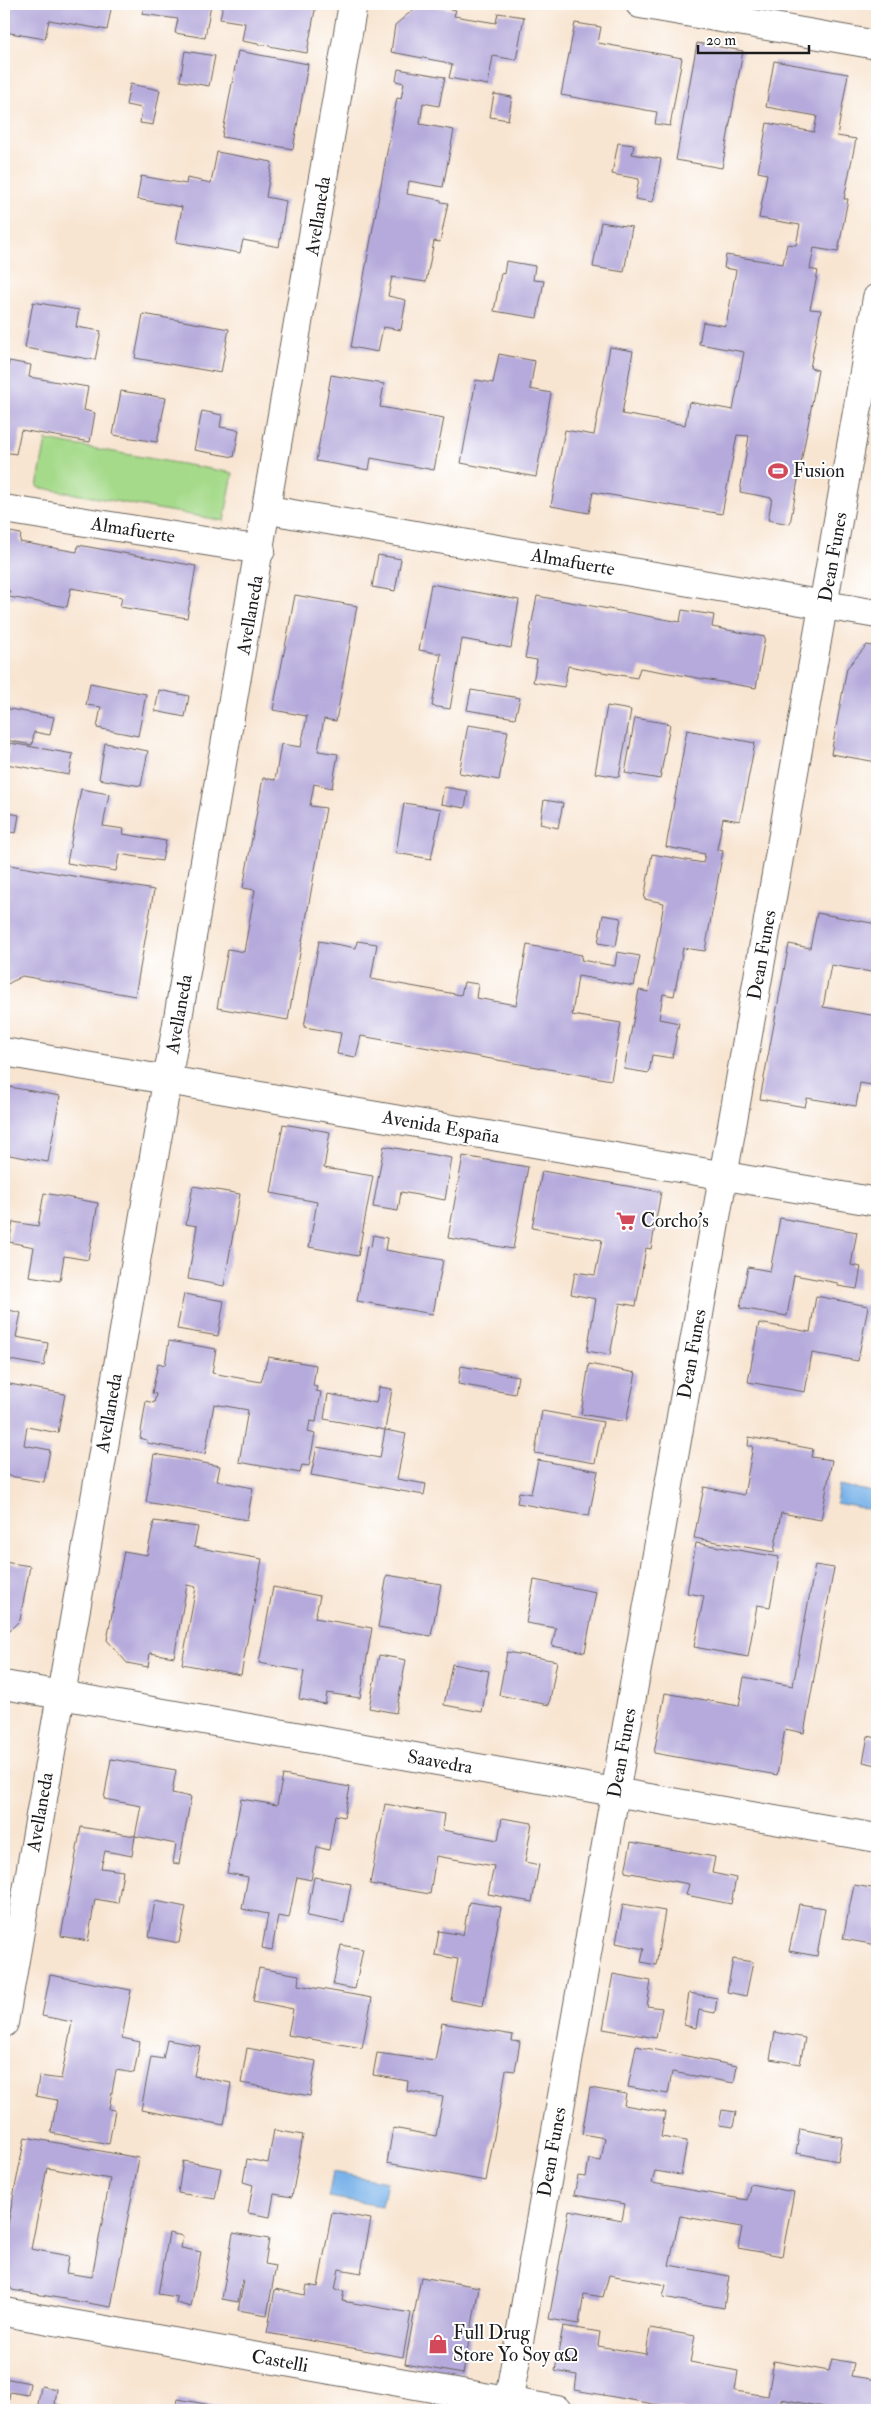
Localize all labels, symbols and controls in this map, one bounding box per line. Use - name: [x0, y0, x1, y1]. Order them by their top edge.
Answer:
- scale bar: [698, 22, 810, 54]
- text: 20 m: [706, 31, 736, 50]
- street label: Avellaneda: [300, 174, 336, 258]
- place label: Fusion: [793, 459, 845, 483]
- sports icon: Fusion: [767, 460, 789, 482]
- street label: Dean Funes: [813, 510, 853, 604]
- street label: Almafuerte: [88, 511, 177, 548]
- street label: Almafuerte: [528, 543, 617, 581]
- street label: Avellaneda: [231, 573, 269, 657]
- street label: Dean Funes: [742, 908, 782, 1002]
- street label: Avellaneda: [160, 972, 198, 1056]
- street label: Avenida España: [379, 1105, 502, 1150]
- place label: Corcho's: [641, 1209, 709, 1233]
- supermarket icon: Corcho's: [615, 1210, 637, 1232]
- street label: Dean Funes: [672, 1307, 712, 1401]
- street label: Avellaneda: [90, 1371, 128, 1455]
- street label: Dean Funes: [602, 1706, 642, 1800]
- street label: Saavedra: [405, 1744, 475, 1780]
- street label: Avellaneda: [21, 1770, 59, 1854]
- street label: Dean Funes: [532, 2105, 572, 2199]
- place label: Full Drug Store Yo Soy αΩ: [453, 2321, 578, 2367]
- shop icon: Full Drug Store Yo Soy αΩ: [427, 2333, 449, 2355]
- street label: Castelli: [250, 2344, 310, 2378]

